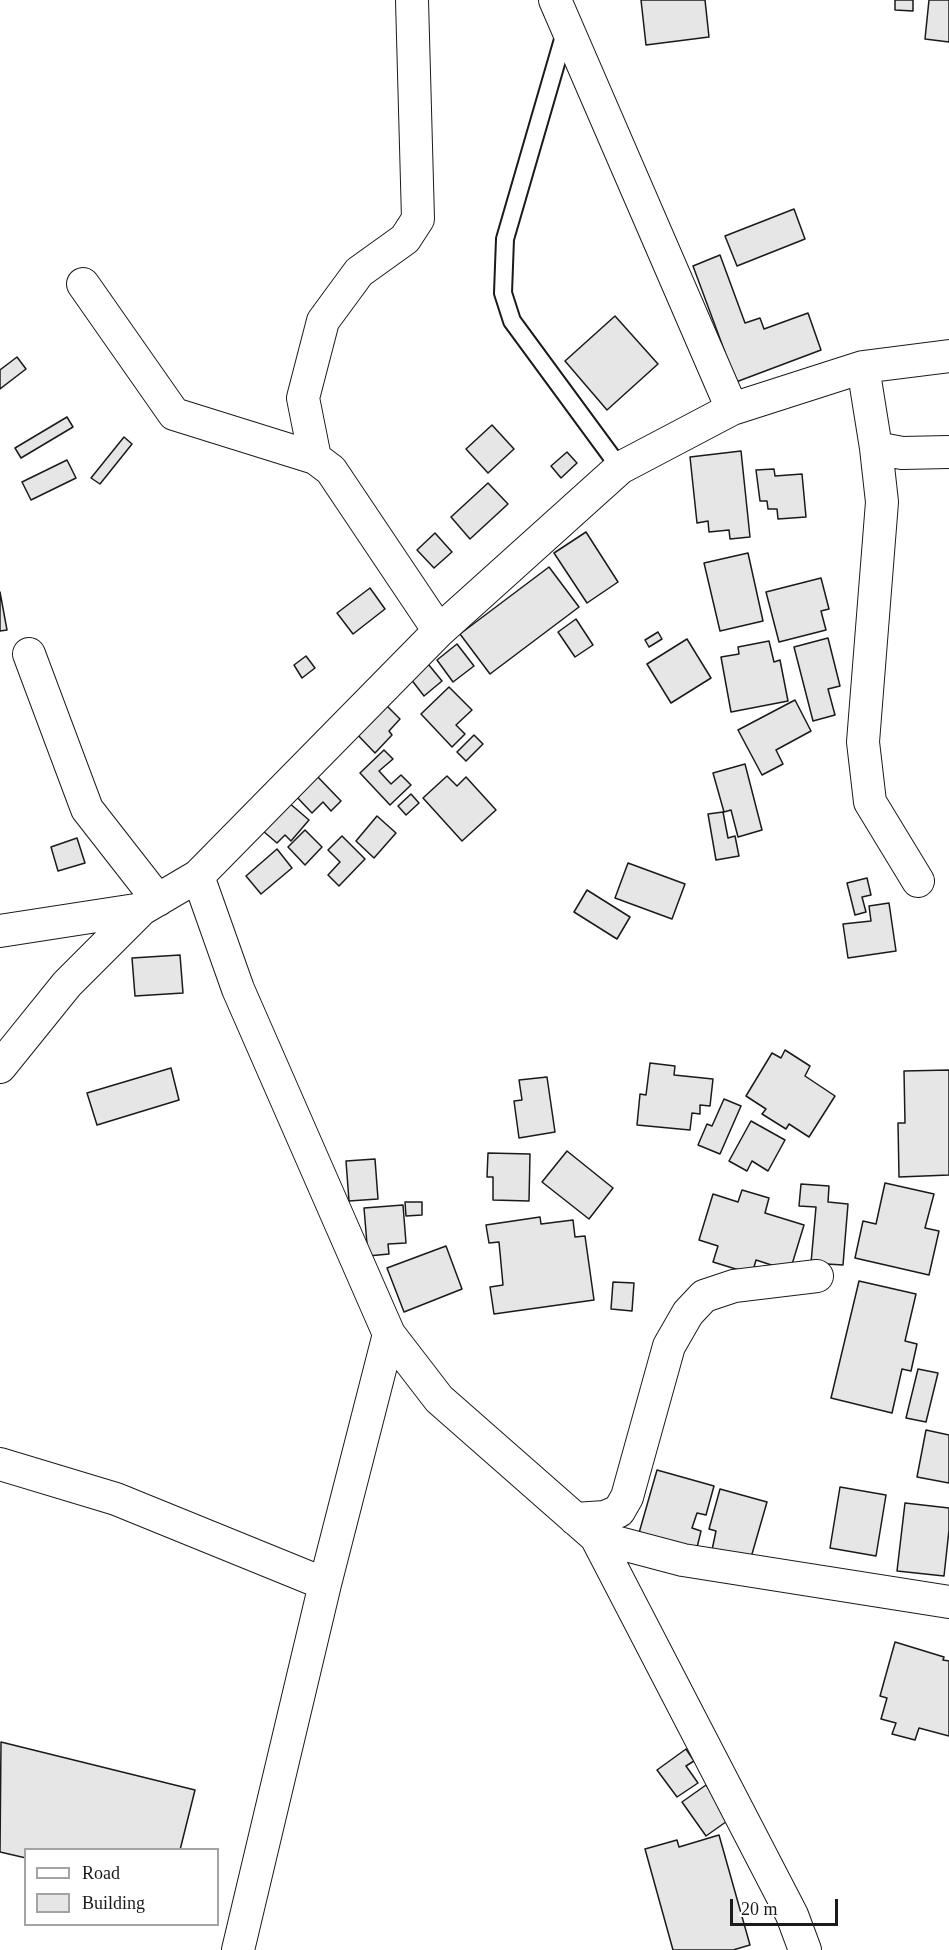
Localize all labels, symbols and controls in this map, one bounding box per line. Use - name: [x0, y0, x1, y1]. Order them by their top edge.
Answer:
- legend: [24, 1848, 219, 1926]
- text: Road: [82, 1863, 120, 1883]
- scale bar: [733, 1887, 841, 1925]
- text: Building: [82, 1893, 145, 1913]
- text: 20 m: [741, 1899, 778, 1919]

